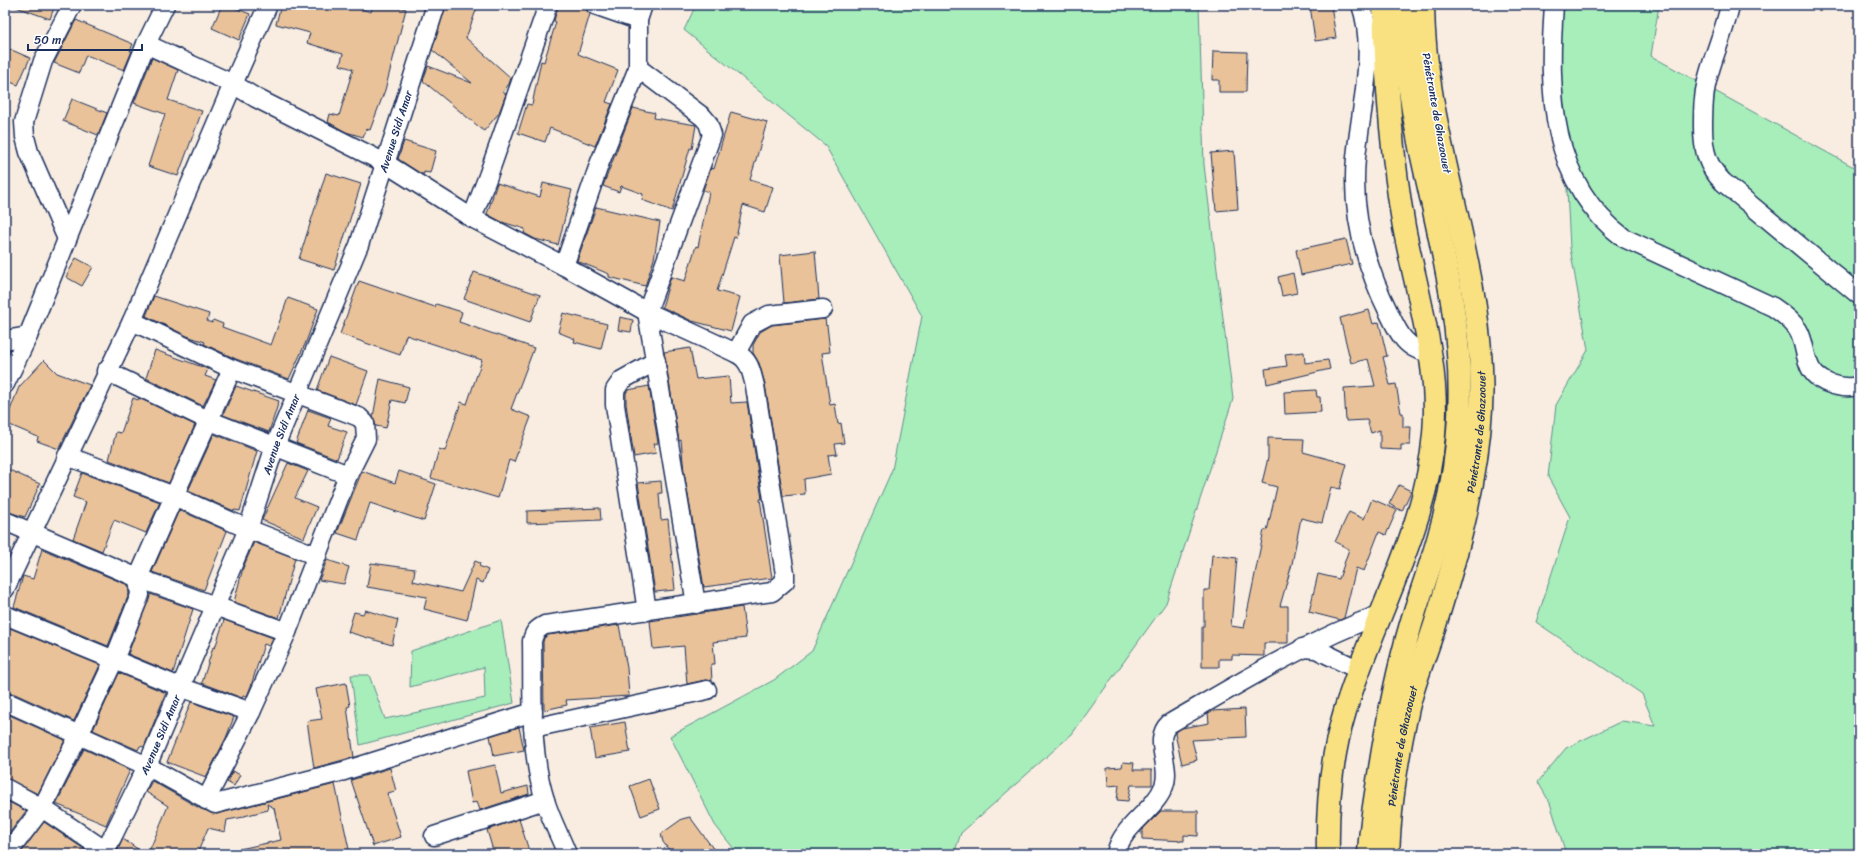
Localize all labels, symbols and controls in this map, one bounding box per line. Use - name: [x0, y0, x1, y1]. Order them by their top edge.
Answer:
- scale bar: [28, 26, 142, 52]
- text: 50 m: [34, 29, 61, 51]
- street label: Pénétrante de Ghazaouet: [1417, 51, 1457, 176]
- street label: Avenue Sidi Amar: [374, 87, 418, 176]
- street label: Pénétrante de Ghazaouet: [1461, 370, 1492, 495]
- street label: Avenue Sidi Amar: [257, 390, 306, 478]
- street label: Pénétrante de Ghazaouet: [1383, 683, 1424, 807]
- street label: Avenue Sidi Amar: [135, 690, 187, 779]

